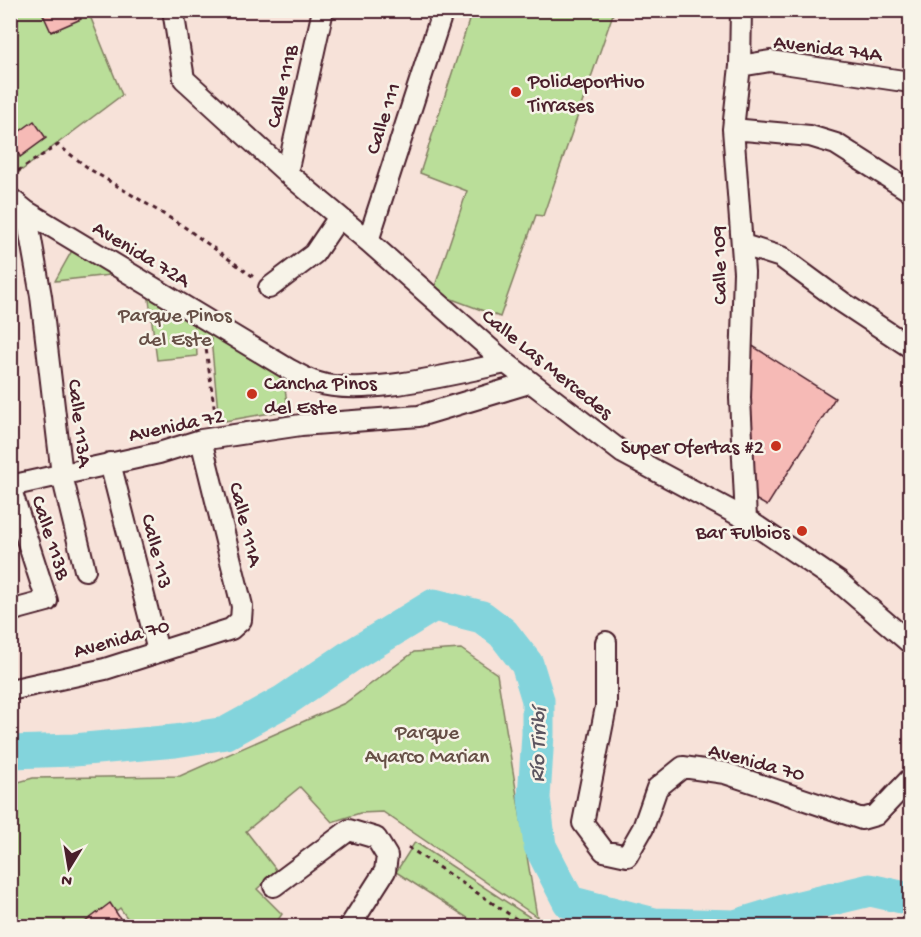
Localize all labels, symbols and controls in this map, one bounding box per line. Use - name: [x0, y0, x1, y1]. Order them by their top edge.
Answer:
- street label: Avenida 74A: [772, 31, 885, 70]
- street label: Calle 111B: [263, 42, 306, 131]
- place label: Polideportivo Tirrases: [527, 71, 645, 120]
- street label: Calle 111: [362, 80, 409, 158]
- marker: Polideportivo Tirrases: [509, 85, 523, 99]
- street label: Avenida 72A: [87, 217, 195, 296]
- street label: Calle 109: [708, 225, 735, 305]
- park label: Parque Pinos del Este: [117, 305, 233, 354]
- street label: Calle Las Mercedes: [475, 305, 618, 427]
- place label: Cancha Pinos del Este: [264, 373, 378, 422]
- street label: Calle 113A: [60, 378, 96, 470]
- marker: Cancha Pinos del Este: [245, 387, 259, 401]
- street label: Avenida 72: [127, 405, 227, 450]
- place label: Super Ofertas #2: [621, 437, 764, 462]
- marker: Super Ofertas #2: [769, 439, 783, 453]
- street label: Calle 111A: [221, 480, 267, 571]
- street label: Calle 113B: [23, 493, 74, 584]
- street label: Calle 113: [133, 512, 176, 592]
- place label: Bar Fulbios: [695, 522, 791, 547]
- marker: Bar Fulbios: [795, 524, 809, 538]
- street label: Avenida 70: [71, 615, 173, 666]
- water label: Río Tiribí: [526, 703, 554, 783]
- park label: Parque Ayarco Marian: [365, 722, 489, 771]
- street label: Avenida 70: [705, 740, 807, 789]
- north arrow: [39, 838, 99, 898]
- text: N: [59, 869, 74, 890]

